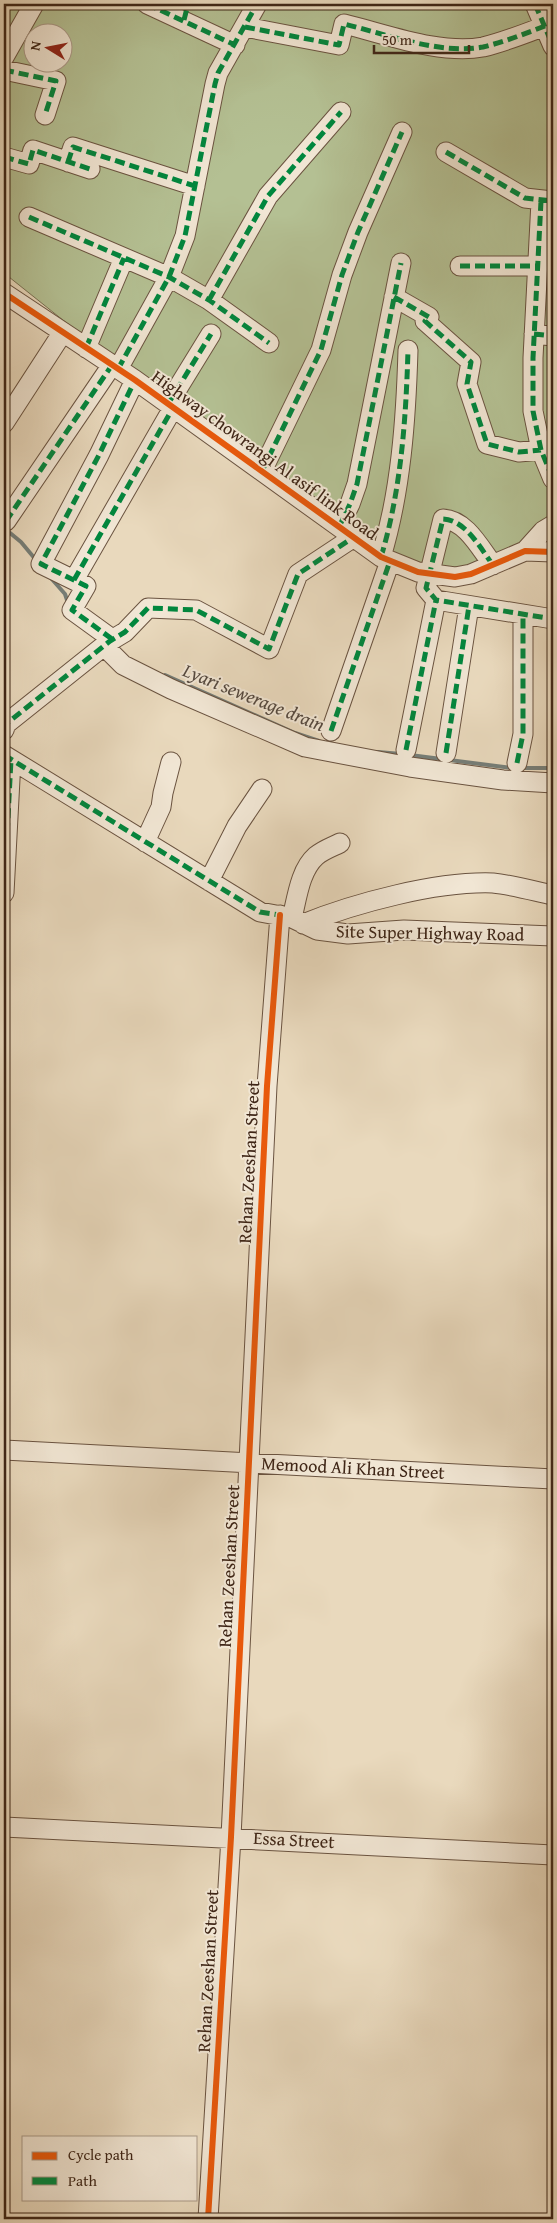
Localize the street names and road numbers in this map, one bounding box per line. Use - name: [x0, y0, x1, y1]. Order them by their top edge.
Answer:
- street label: Highway chowrangi Al asif link Road: [146, 363, 385, 546]
- street label: Site Super Highway Road: [336, 917, 525, 948]
- street label: Rehan Zeeshan Street: [231, 1079, 266, 1244]
- street label: Memood Ali Khan Street: [261, 1449, 446, 1486]
- street label: Rehan Zeeshan Street: [211, 1483, 246, 1648]
- street label: Essa Street: [253, 1824, 336, 1855]
- street label: Rehan Zeeshan Street: [190, 1888, 225, 2053]

